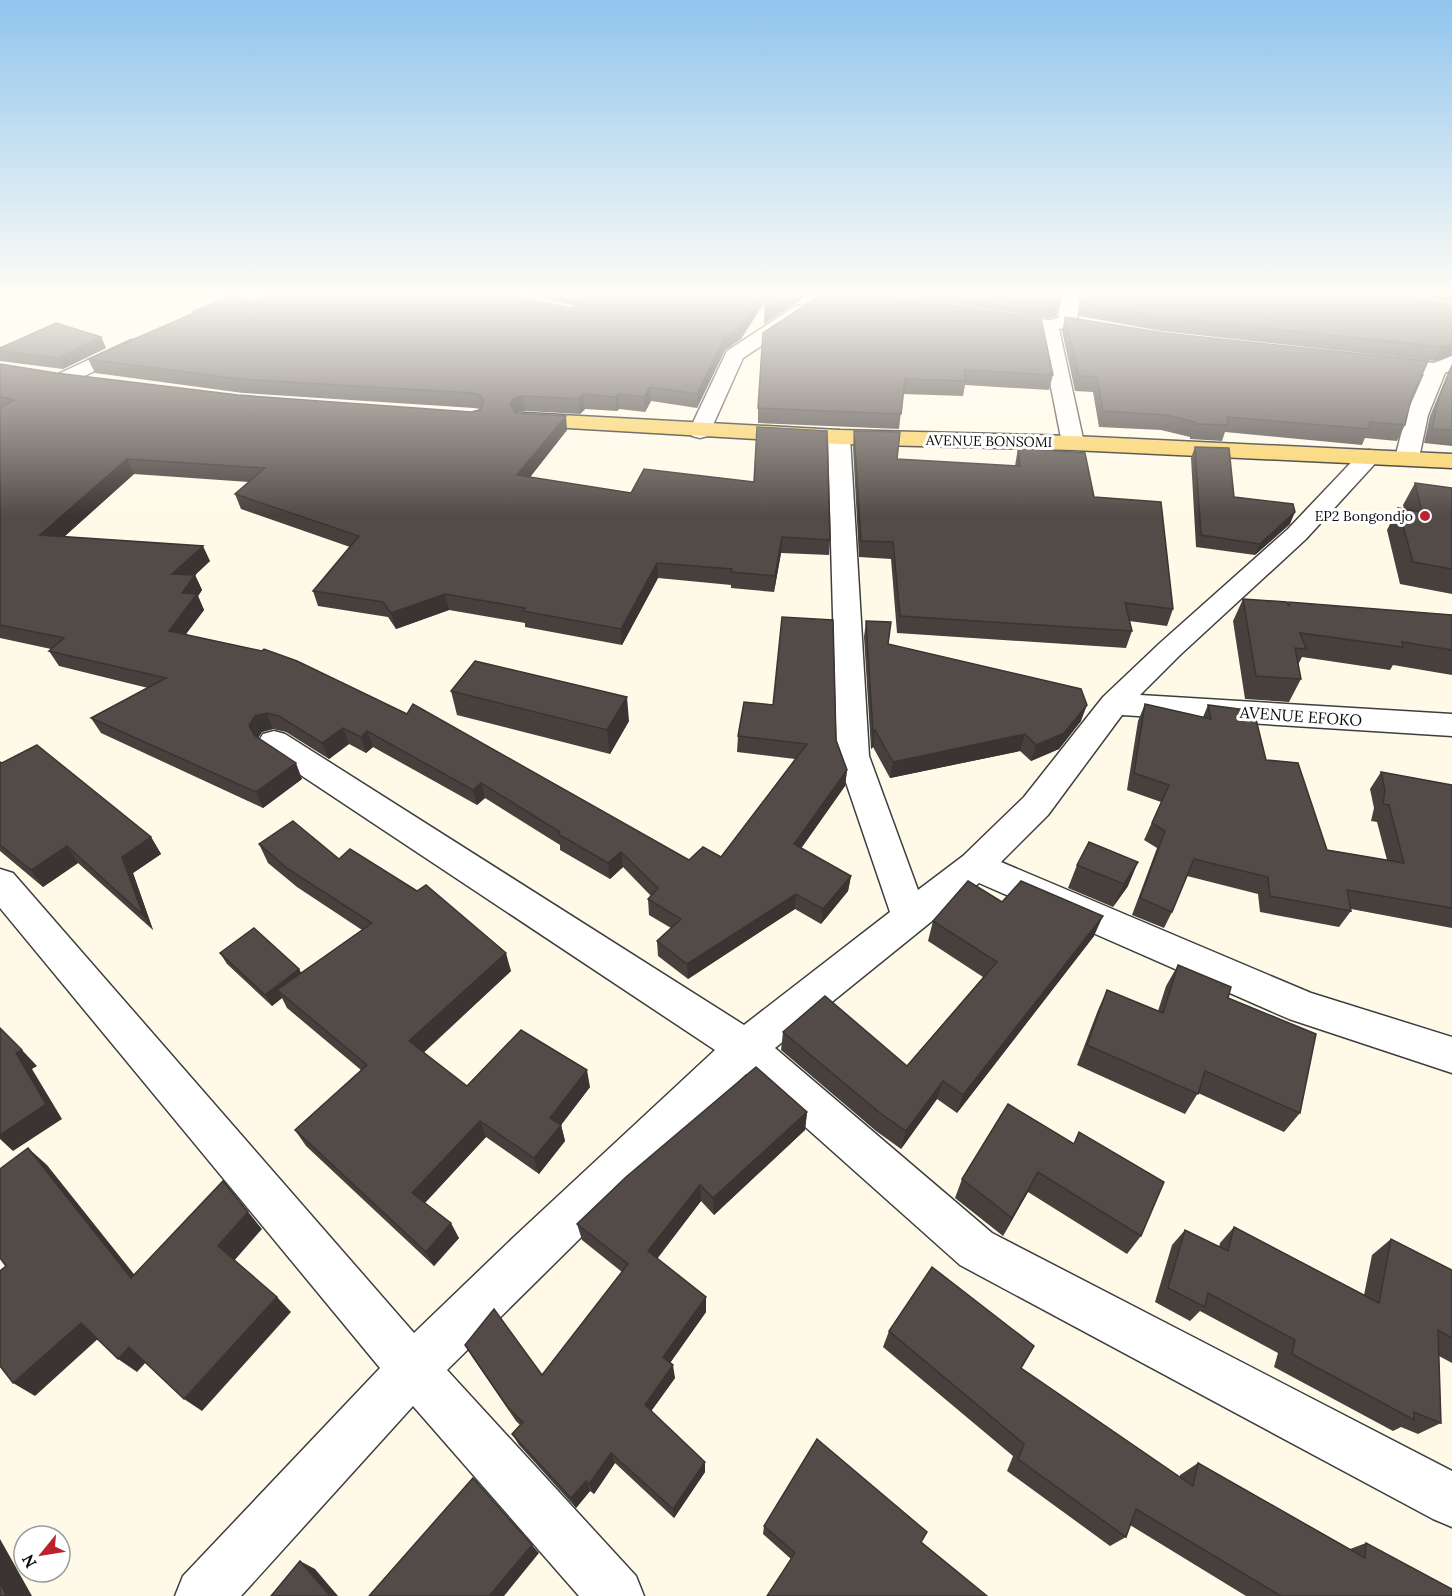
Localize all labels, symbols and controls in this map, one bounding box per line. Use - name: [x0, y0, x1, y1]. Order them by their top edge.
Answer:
- street label: AVENUE BONSOMI: [925, 431, 1052, 451]
- place label: EP2 Bongondjo: [1315, 507, 1413, 525]
- marker: EP2 Bongondjo: [1418, 509, 1432, 523]
- street label: AVENUE EFOKO: [1238, 702, 1363, 730]
- north arrow: [12, 1524, 72, 1584]
- text: N: [17, 1551, 41, 1572]

